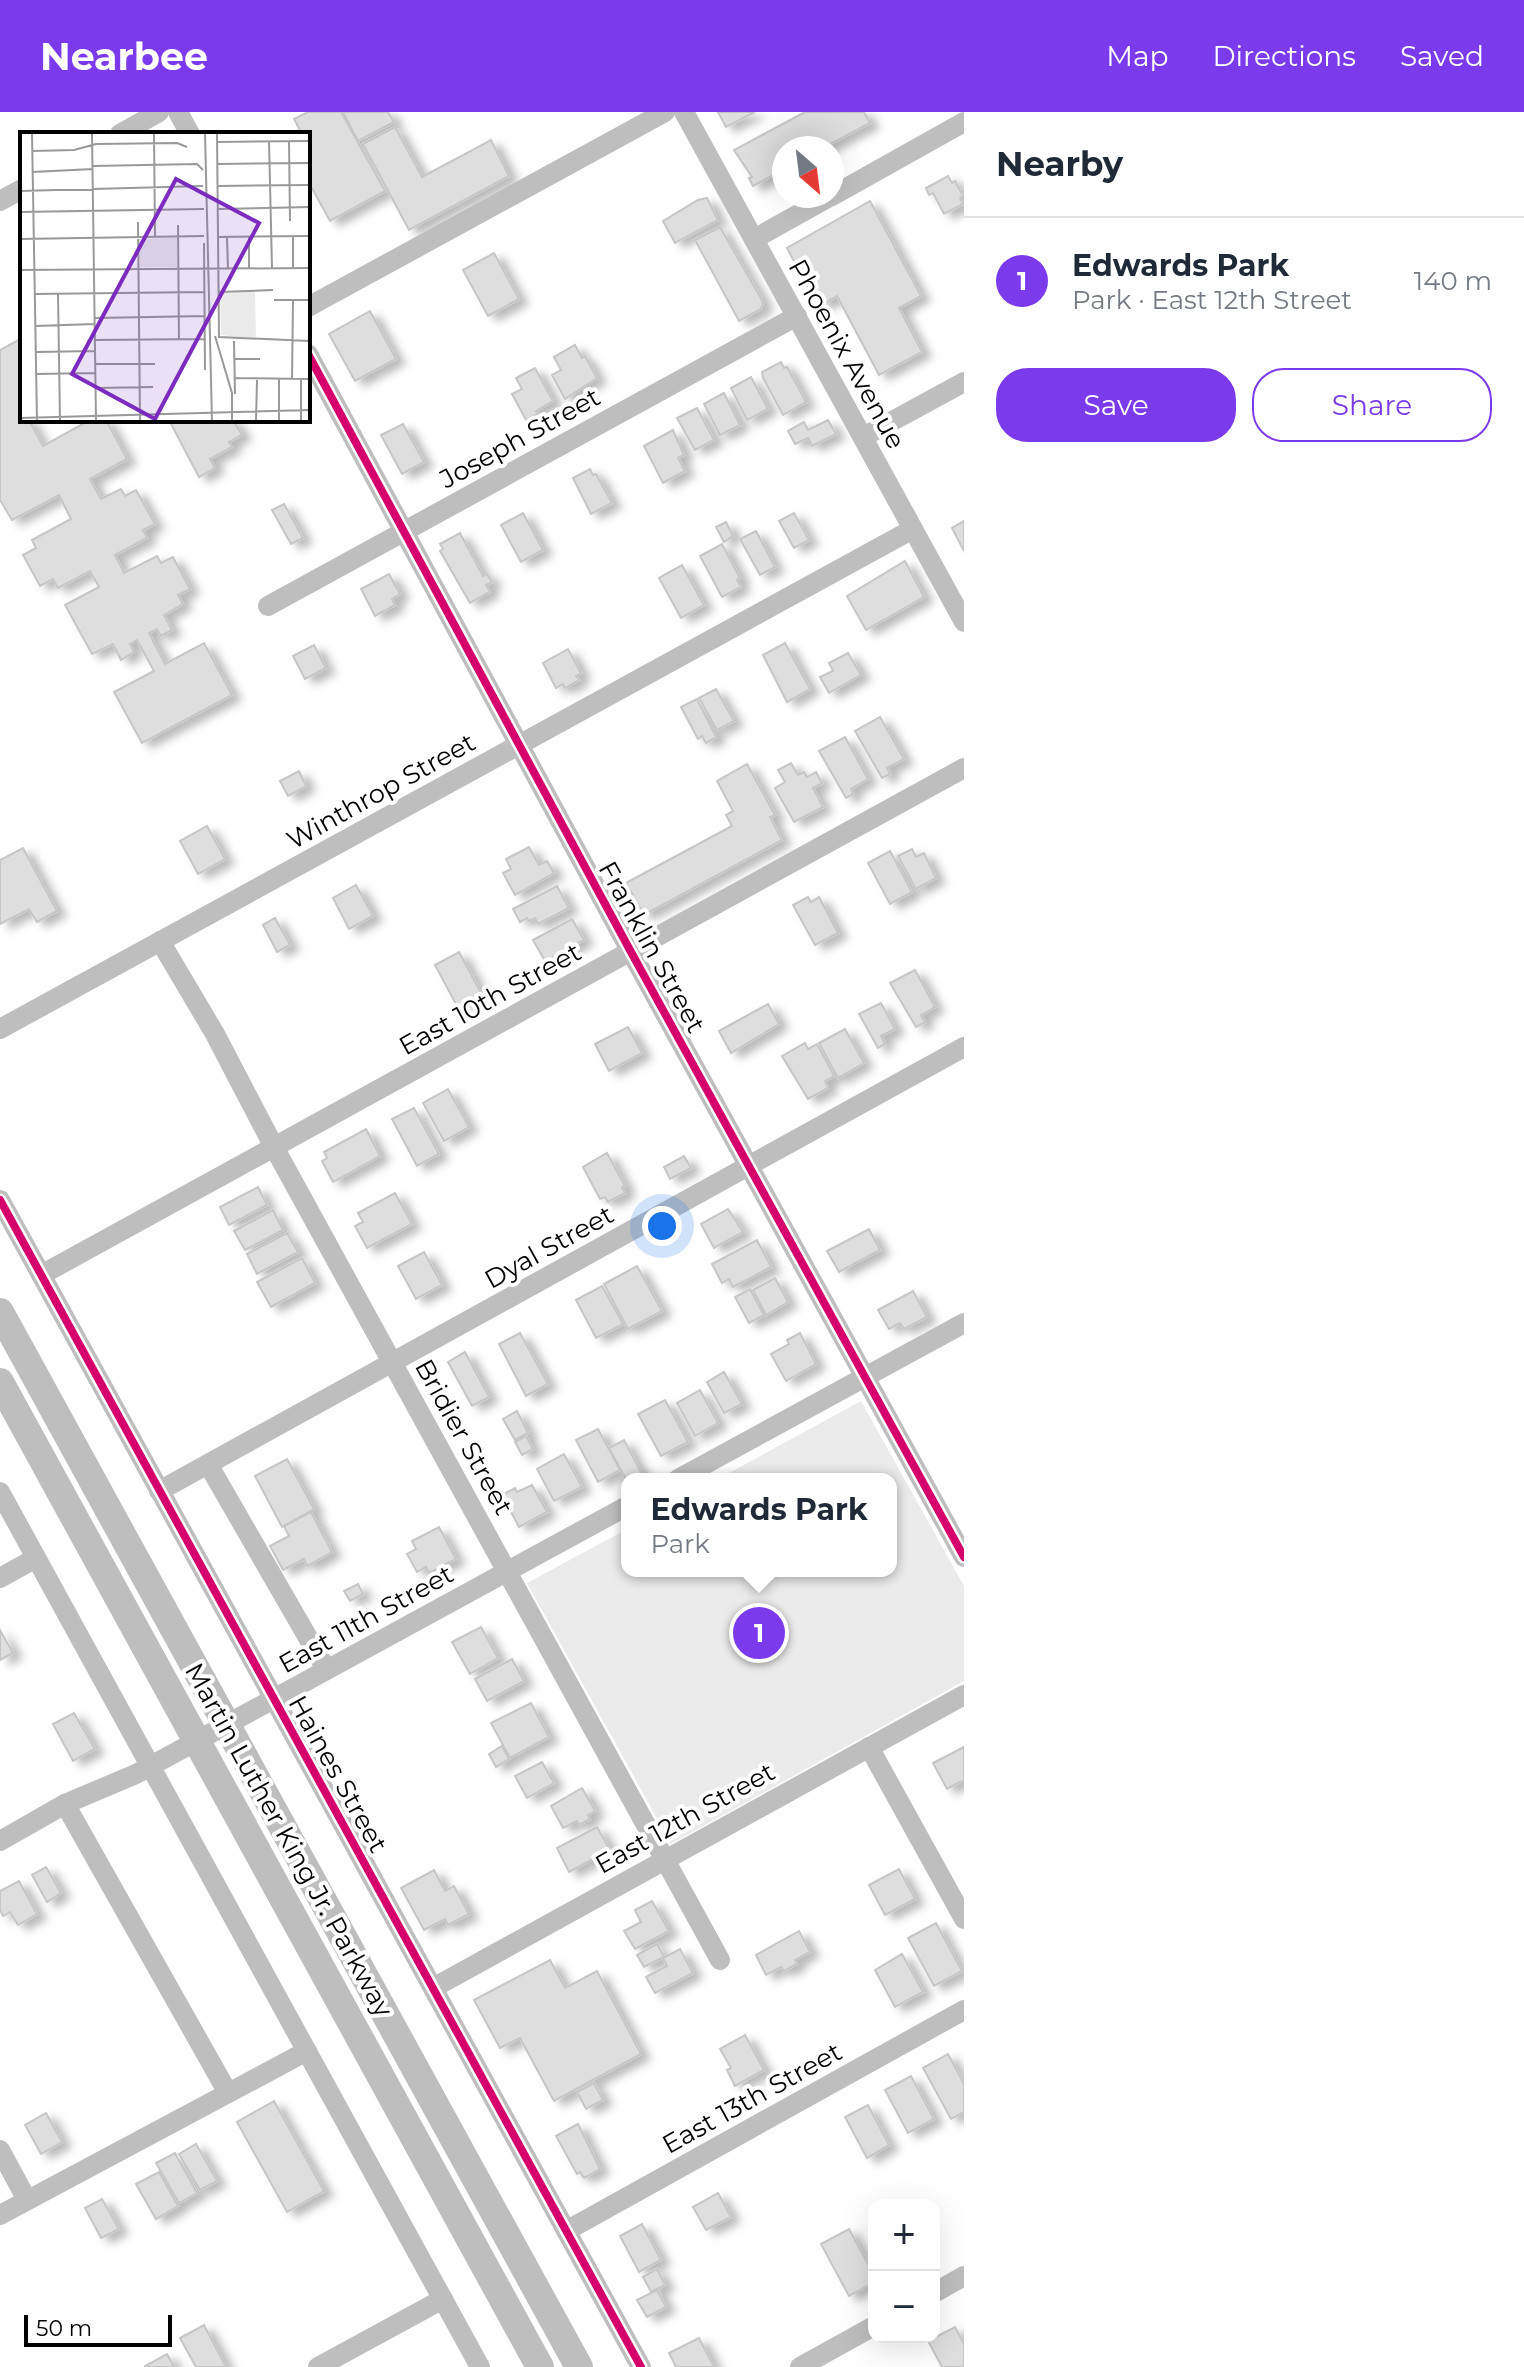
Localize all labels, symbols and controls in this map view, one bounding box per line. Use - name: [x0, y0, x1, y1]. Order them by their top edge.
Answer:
- text: Nearbee: [40, 33, 208, 80]
- text: Map: [1106, 39, 1168, 73]
- text: Directions: [1212, 39, 1356, 73]
- text: Saved: [1400, 39, 1484, 73]
- inset map: [20, 132, 310, 422]
- north arrow: [772, 136, 844, 208]
- text: Nearby: [996, 143, 1123, 185]
- text: Edwards Park: [1072, 247, 1289, 284]
- street label: Phoenix Avenue: [782, 254, 912, 454]
- text: 1: [1017, 265, 1027, 297]
- text: 140 m: [1414, 265, 1492, 297]
- text: Park · East 12th Street: [1072, 284, 1352, 316]
- button: Save: [996, 368, 1236, 442]
- button: Share: [1252, 368, 1492, 442]
- street label: Joseph Street: [433, 381, 606, 496]
- street label: Winthrop Street: [281, 726, 481, 856]
- street label: Franklin Street: [592, 856, 712, 1038]
- street label: East 10th Street: [393, 936, 587, 1062]
- street label: Dyal Street: [479, 1198, 619, 1296]
- your location: [642, 1206, 682, 1246]
- street label: Bridier Street: [408, 1354, 520, 1520]
- popup: [621, 1473, 897, 1577]
- text: Edwards Park: [650, 1491, 868, 1528]
- text: Park: [650, 1528, 710, 1560]
- street label: East 11th Street: [273, 1558, 459, 1680]
- pin: 1: [733, 1603, 785, 1663]
- street label: Martin Luther King Jr. Parkway: [178, 1657, 400, 2023]
- street label: Haines Street: [282, 1690, 394, 1858]
- street label: East 12th Street: [590, 1755, 780, 1881]
- street label: East 13th Street: [657, 2035, 847, 2161]
- map controls: [868, 2199, 940, 2343]
- button: +: [868, 2199, 940, 2271]
- button: −: [868, 2271, 940, 2343]
- scale bar: [24, 2311, 172, 2347]
- text: 50 m: [36, 2315, 92, 2342]

